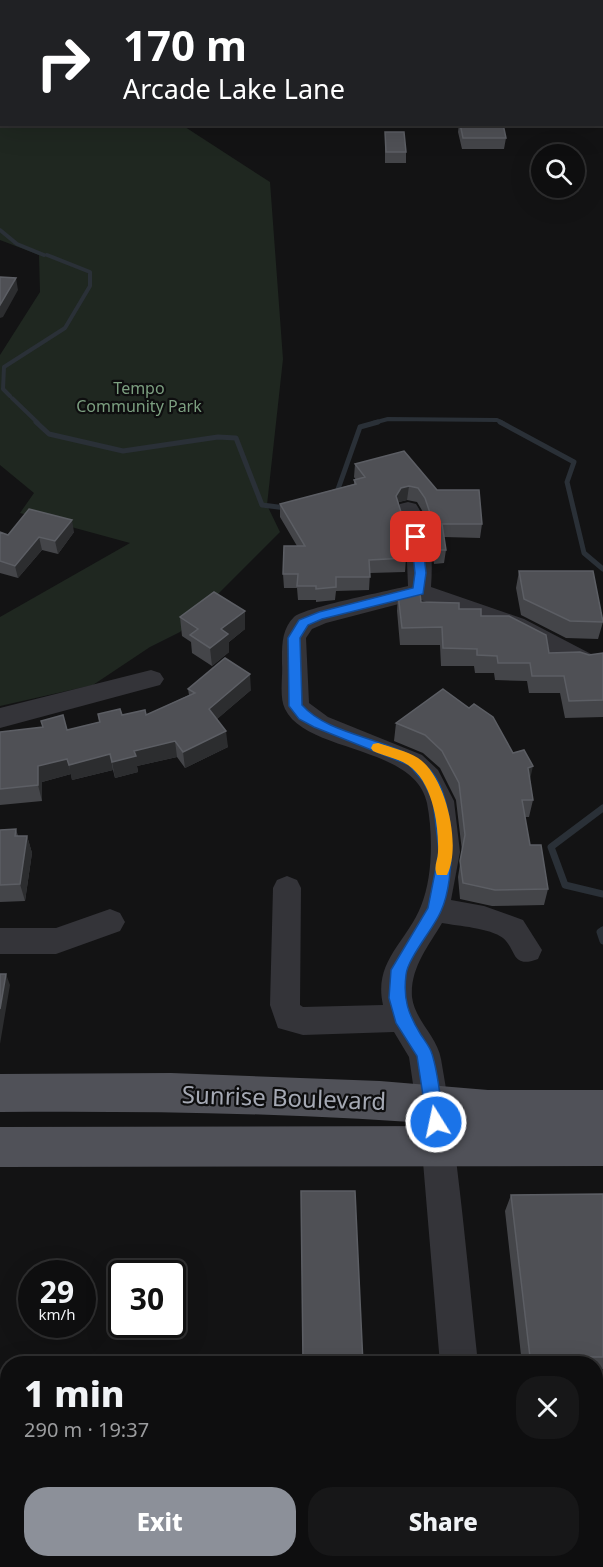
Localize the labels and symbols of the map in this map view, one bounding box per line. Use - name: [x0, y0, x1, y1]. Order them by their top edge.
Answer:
- park label: Tempo Community Park: [76, 377, 202, 417]
- pin: [390, 511, 441, 562]
- street label: Sunrise Boulevard: [181, 1077, 387, 1117]
- position arrow: [404, 1090, 468, 1154]
- speed limit sign: 30: [108, 1260, 186, 1338]

